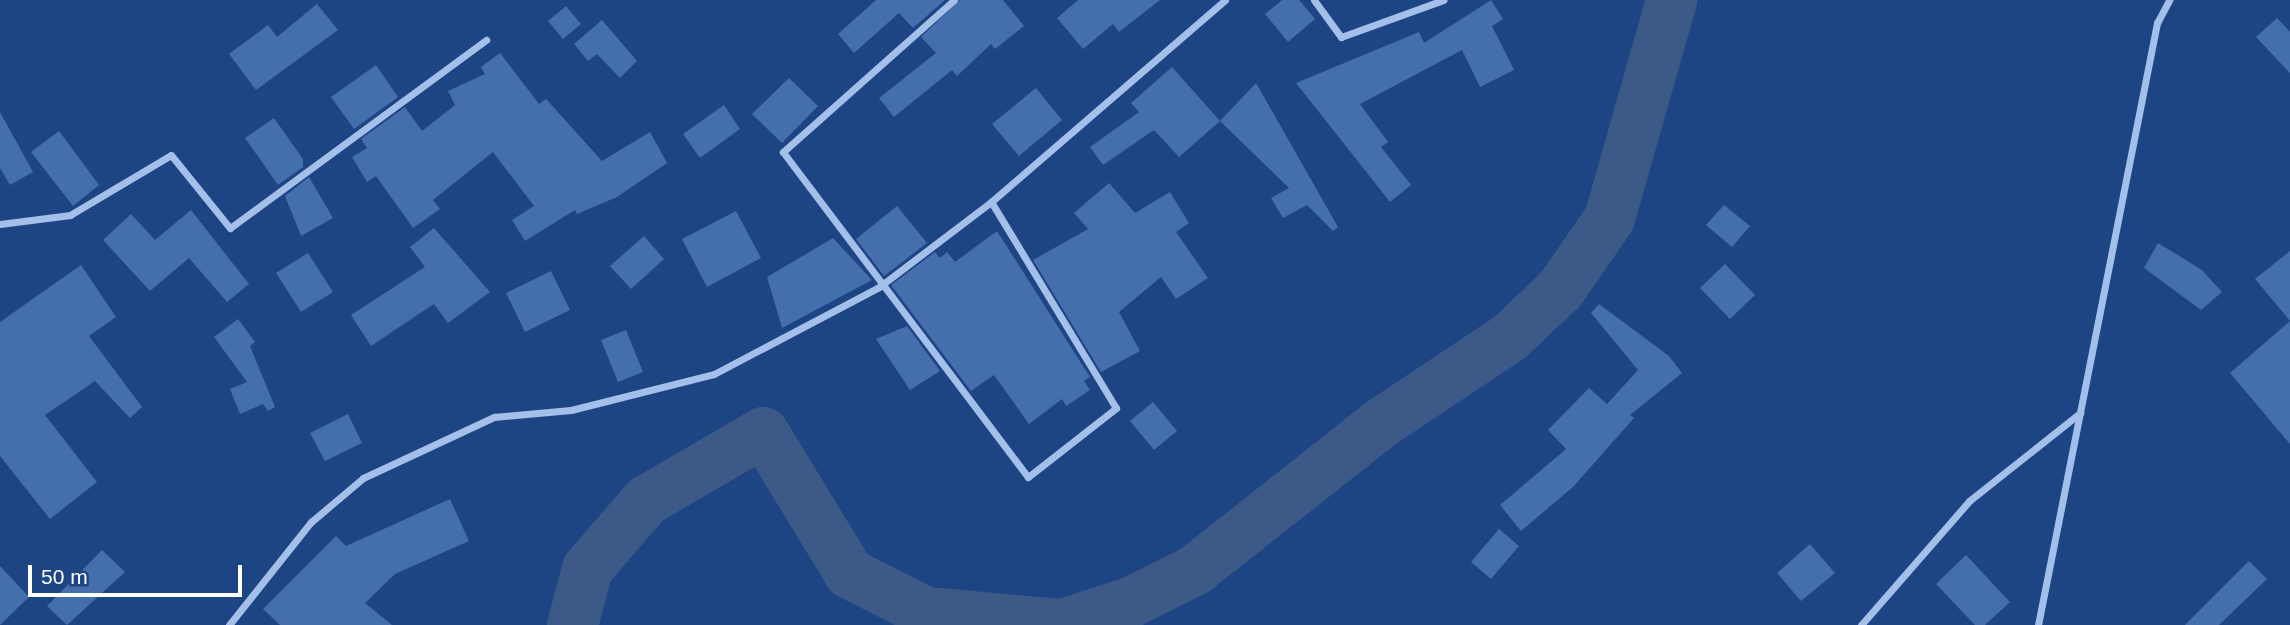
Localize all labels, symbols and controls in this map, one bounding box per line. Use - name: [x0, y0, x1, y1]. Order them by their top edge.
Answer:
- scale bar: [32, 552, 245, 596]
- text: 50 m: [41, 565, 88, 588]

